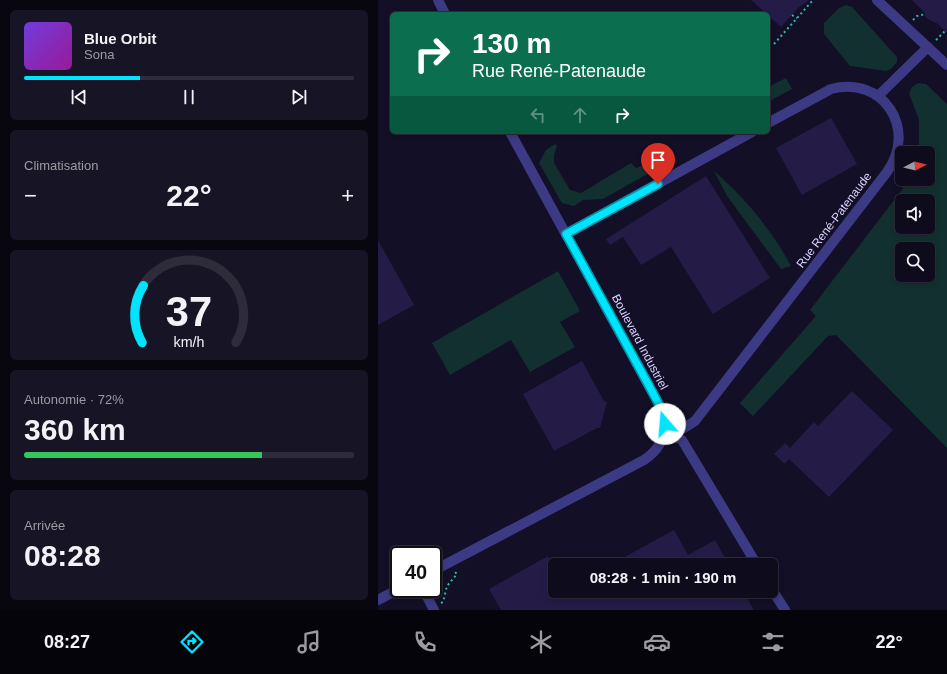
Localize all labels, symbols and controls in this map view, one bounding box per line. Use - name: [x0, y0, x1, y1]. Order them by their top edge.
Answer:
- icon: right: [406, 28, 458, 80]
- text: 130 m: [472, 28, 551, 59]
- text: Blue Orbit: [84, 30, 157, 47]
- text: Sona: [84, 47, 114, 62]
- text: Rue René-Patenaude: [472, 61, 646, 81]
- icon: previous: [68, 86, 90, 108]
- icon: pause: [178, 86, 200, 108]
- icon: next: [288, 86, 310, 108]
- icon: left: [527, 104, 549, 126]
- icon: ahead: [569, 104, 591, 126]
- icon: right: [611, 104, 633, 126]
- pin: [641, 143, 675, 184]
- north arrow: [895, 146, 935, 186]
- map controls: [895, 146, 935, 282]
- icon: arrive: [647, 149, 669, 171]
- text: Climatisation: [24, 158, 98, 173]
- street label: Rue René-Patenaude: [793, 169, 875, 271]
- text: 22°: [166, 179, 212, 212]
- text: −: [24, 183, 37, 208]
- text: +: [341, 183, 354, 208]
- button: sound: [895, 194, 935, 234]
- button: search: [895, 242, 935, 282]
- text: 37: [166, 288, 212, 335]
- street label: Boulevard Industriel: [609, 292, 671, 392]
- text: km/h: [174, 334, 205, 350]
- text: Autonomie · 72%: [24, 392, 124, 407]
- position arrow: [644, 403, 686, 445]
- text: 360 km: [24, 413, 126, 446]
- text: Arrivée: [24, 518, 65, 533]
- text: 08:28: [24, 539, 101, 572]
- speed limit sign: 40: [390, 546, 442, 598]
- text: 08:28 · 1 min · 190 m: [590, 569, 736, 586]
- icon: directions: [178, 628, 206, 656]
- icon: music: [295, 628, 323, 656]
- icon: phone: [411, 628, 439, 656]
- icon: climate: [527, 628, 555, 656]
- icon: car: [643, 628, 671, 656]
- icon: filters: [759, 628, 787, 656]
- text: 08:27: [44, 632, 90, 652]
- text: 22°: [876, 632, 903, 652]

